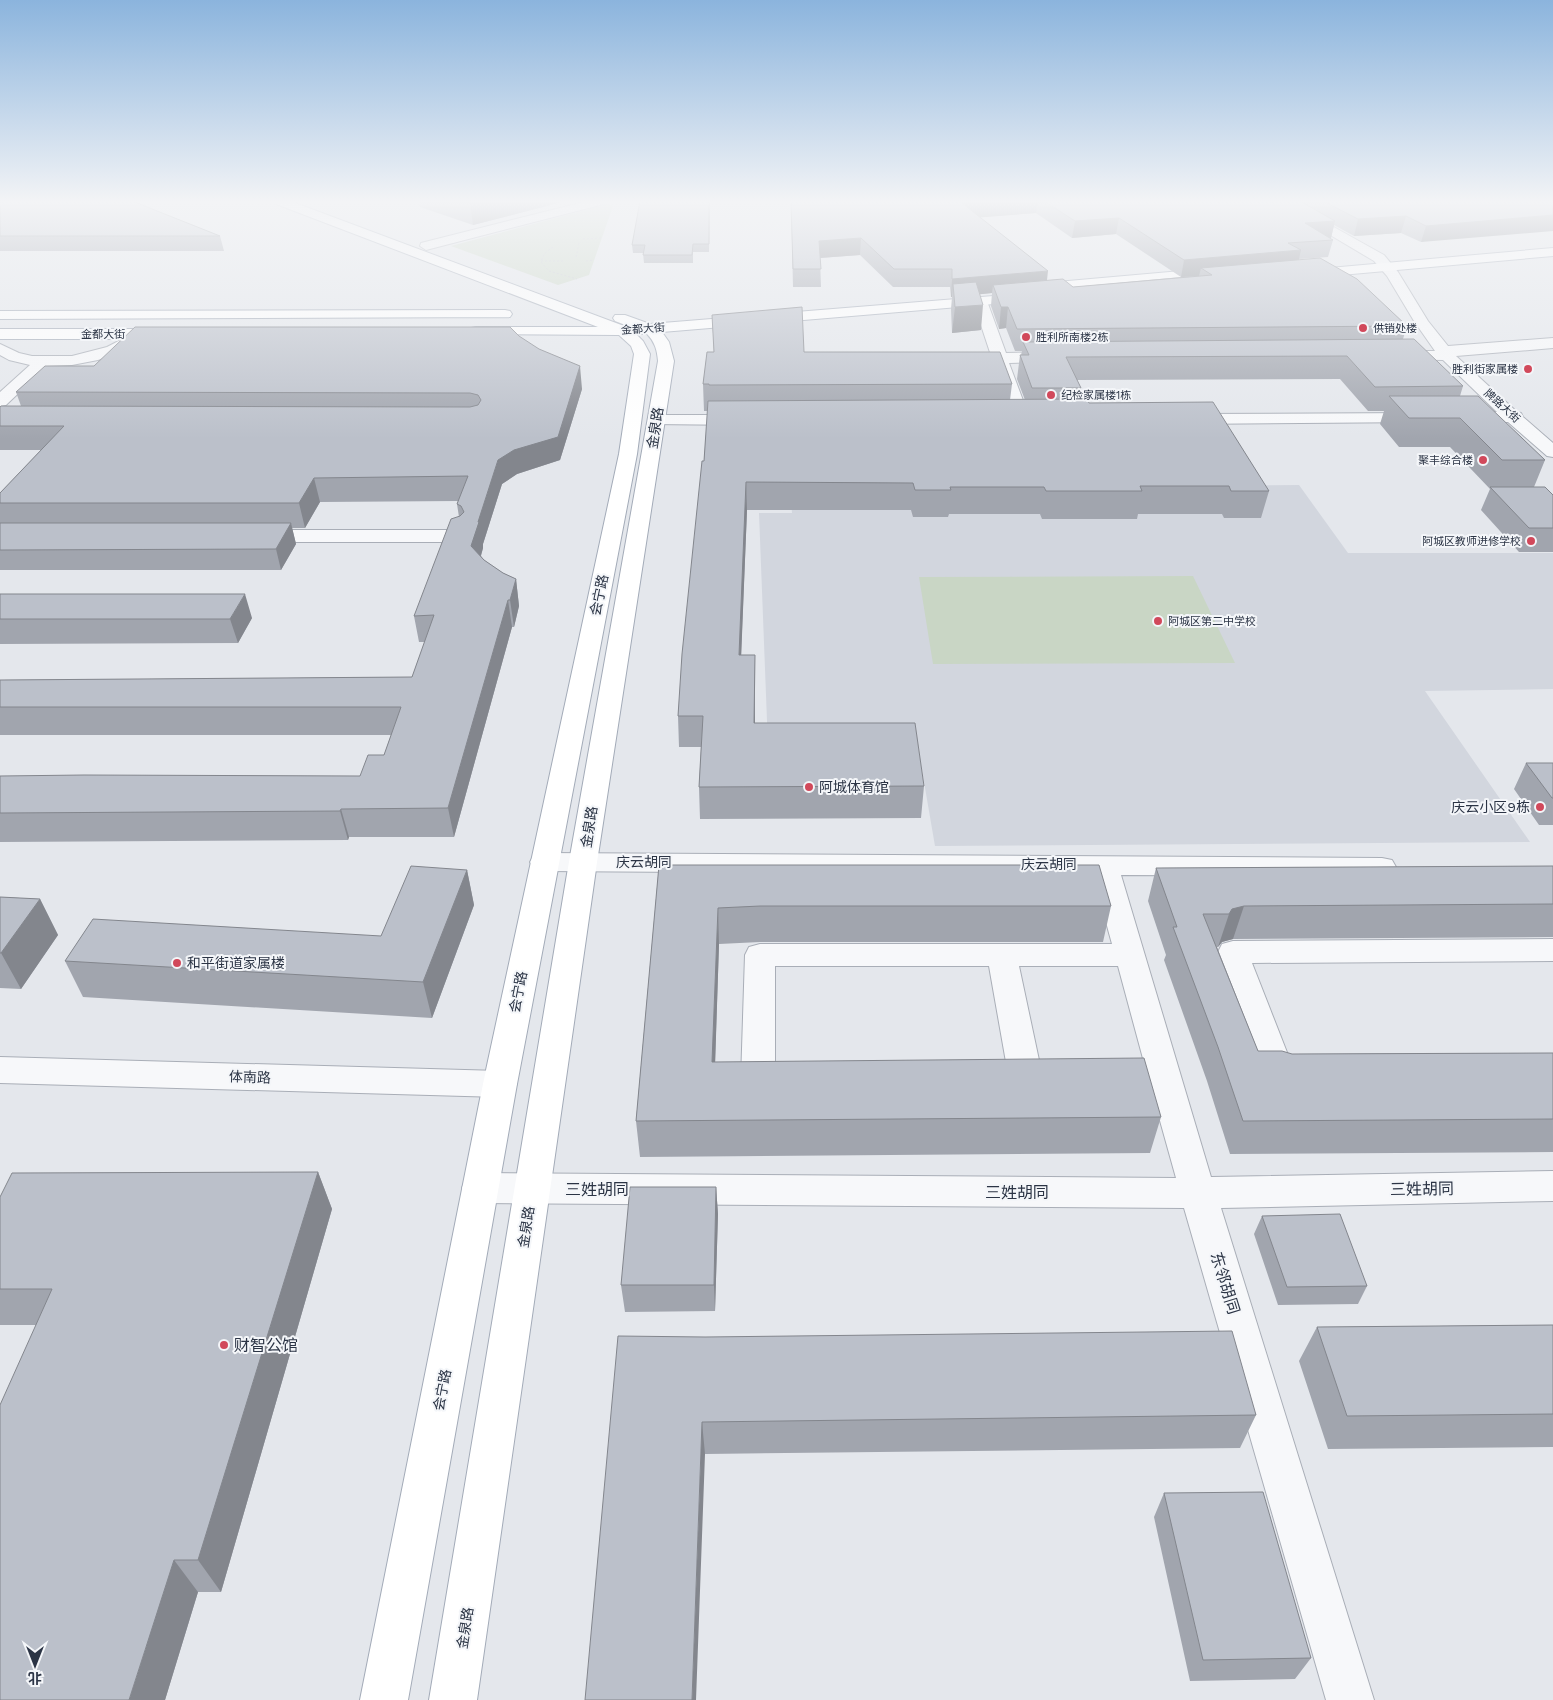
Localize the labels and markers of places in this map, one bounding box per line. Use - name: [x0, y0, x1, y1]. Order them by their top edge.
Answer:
- marker: 供销处楼: [1357, 322, 1369, 334]
- place label: 供销处楼: [1373, 322, 1417, 335]
- marker: 胜利所南楼2栋: [1020, 331, 1032, 343]
- place label: 胜利所南楼2栋: [1036, 331, 1108, 344]
- place label: 胜利街家属楼: [1452, 363, 1518, 376]
- marker: 胜利街家属楼: [1522, 363, 1534, 375]
- marker: 纪检家属楼1栋: [1045, 389, 1057, 401]
- place label: 纪检家属楼1栋: [1061, 389, 1131, 402]
- place label: 聚丰综合楼: [1418, 454, 1473, 467]
- marker: 聚丰综合楼: [1477, 454, 1489, 466]
- place label: 阿城区教师进修学校: [1422, 535, 1521, 548]
- marker: 阿城区教师进修学校: [1525, 535, 1537, 547]
- marker: 阿城区第二中学校: [1152, 615, 1164, 627]
- place label: 阿城区第二中学校: [1168, 615, 1256, 628]
- place label: 阿城体育馆: [819, 779, 889, 795]
- marker: 阿城体育馆: [803, 781, 815, 793]
- place label: 庆云小区9栋: [1451, 799, 1530, 815]
- marker: 庆云小区9栋: [1534, 801, 1546, 813]
- place label: 和平街道家属楼: [187, 955, 285, 971]
- marker: 和平街道家属楼: [171, 957, 183, 969]
- place label: 财智公馆: [234, 1336, 298, 1355]
- marker: 财智公馆: [218, 1339, 230, 1351]

